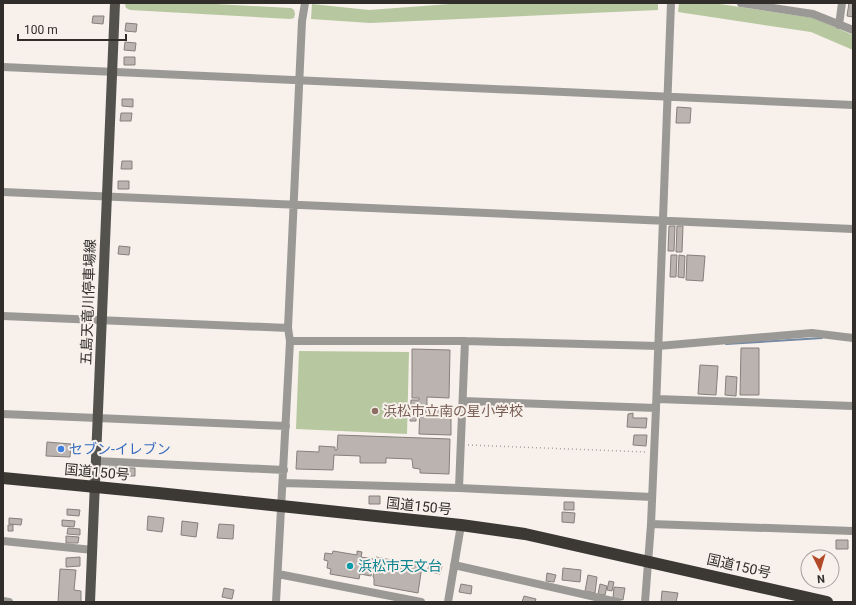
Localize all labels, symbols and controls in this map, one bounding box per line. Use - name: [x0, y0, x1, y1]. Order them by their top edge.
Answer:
- scale bar: [18, 16, 126, 42]
- text: 100 m: [24, 23, 58, 37]
- street label: 五島天竜川停車場線: [78, 239, 98, 365]
- place label: 浜松市立南の星小学校: [383, 403, 523, 419]
- marker: 浜松市立南の星小学校: [370, 406, 380, 416]
- place label: セブン-イレブン: [69, 441, 171, 457]
- marker: セブン-イレブン: [56, 444, 66, 454]
- street label: 国道150号: [64, 461, 130, 483]
- street label: 国道150号: [386, 495, 452, 517]
- north arrow: [800, 549, 840, 589]
- street label: 国道150号: [705, 551, 773, 581]
- place label: 浜松市天文台: [358, 558, 442, 574]
- marker: 浜松市天文台: [345, 561, 355, 571]
- text: N: [816, 572, 825, 585]

